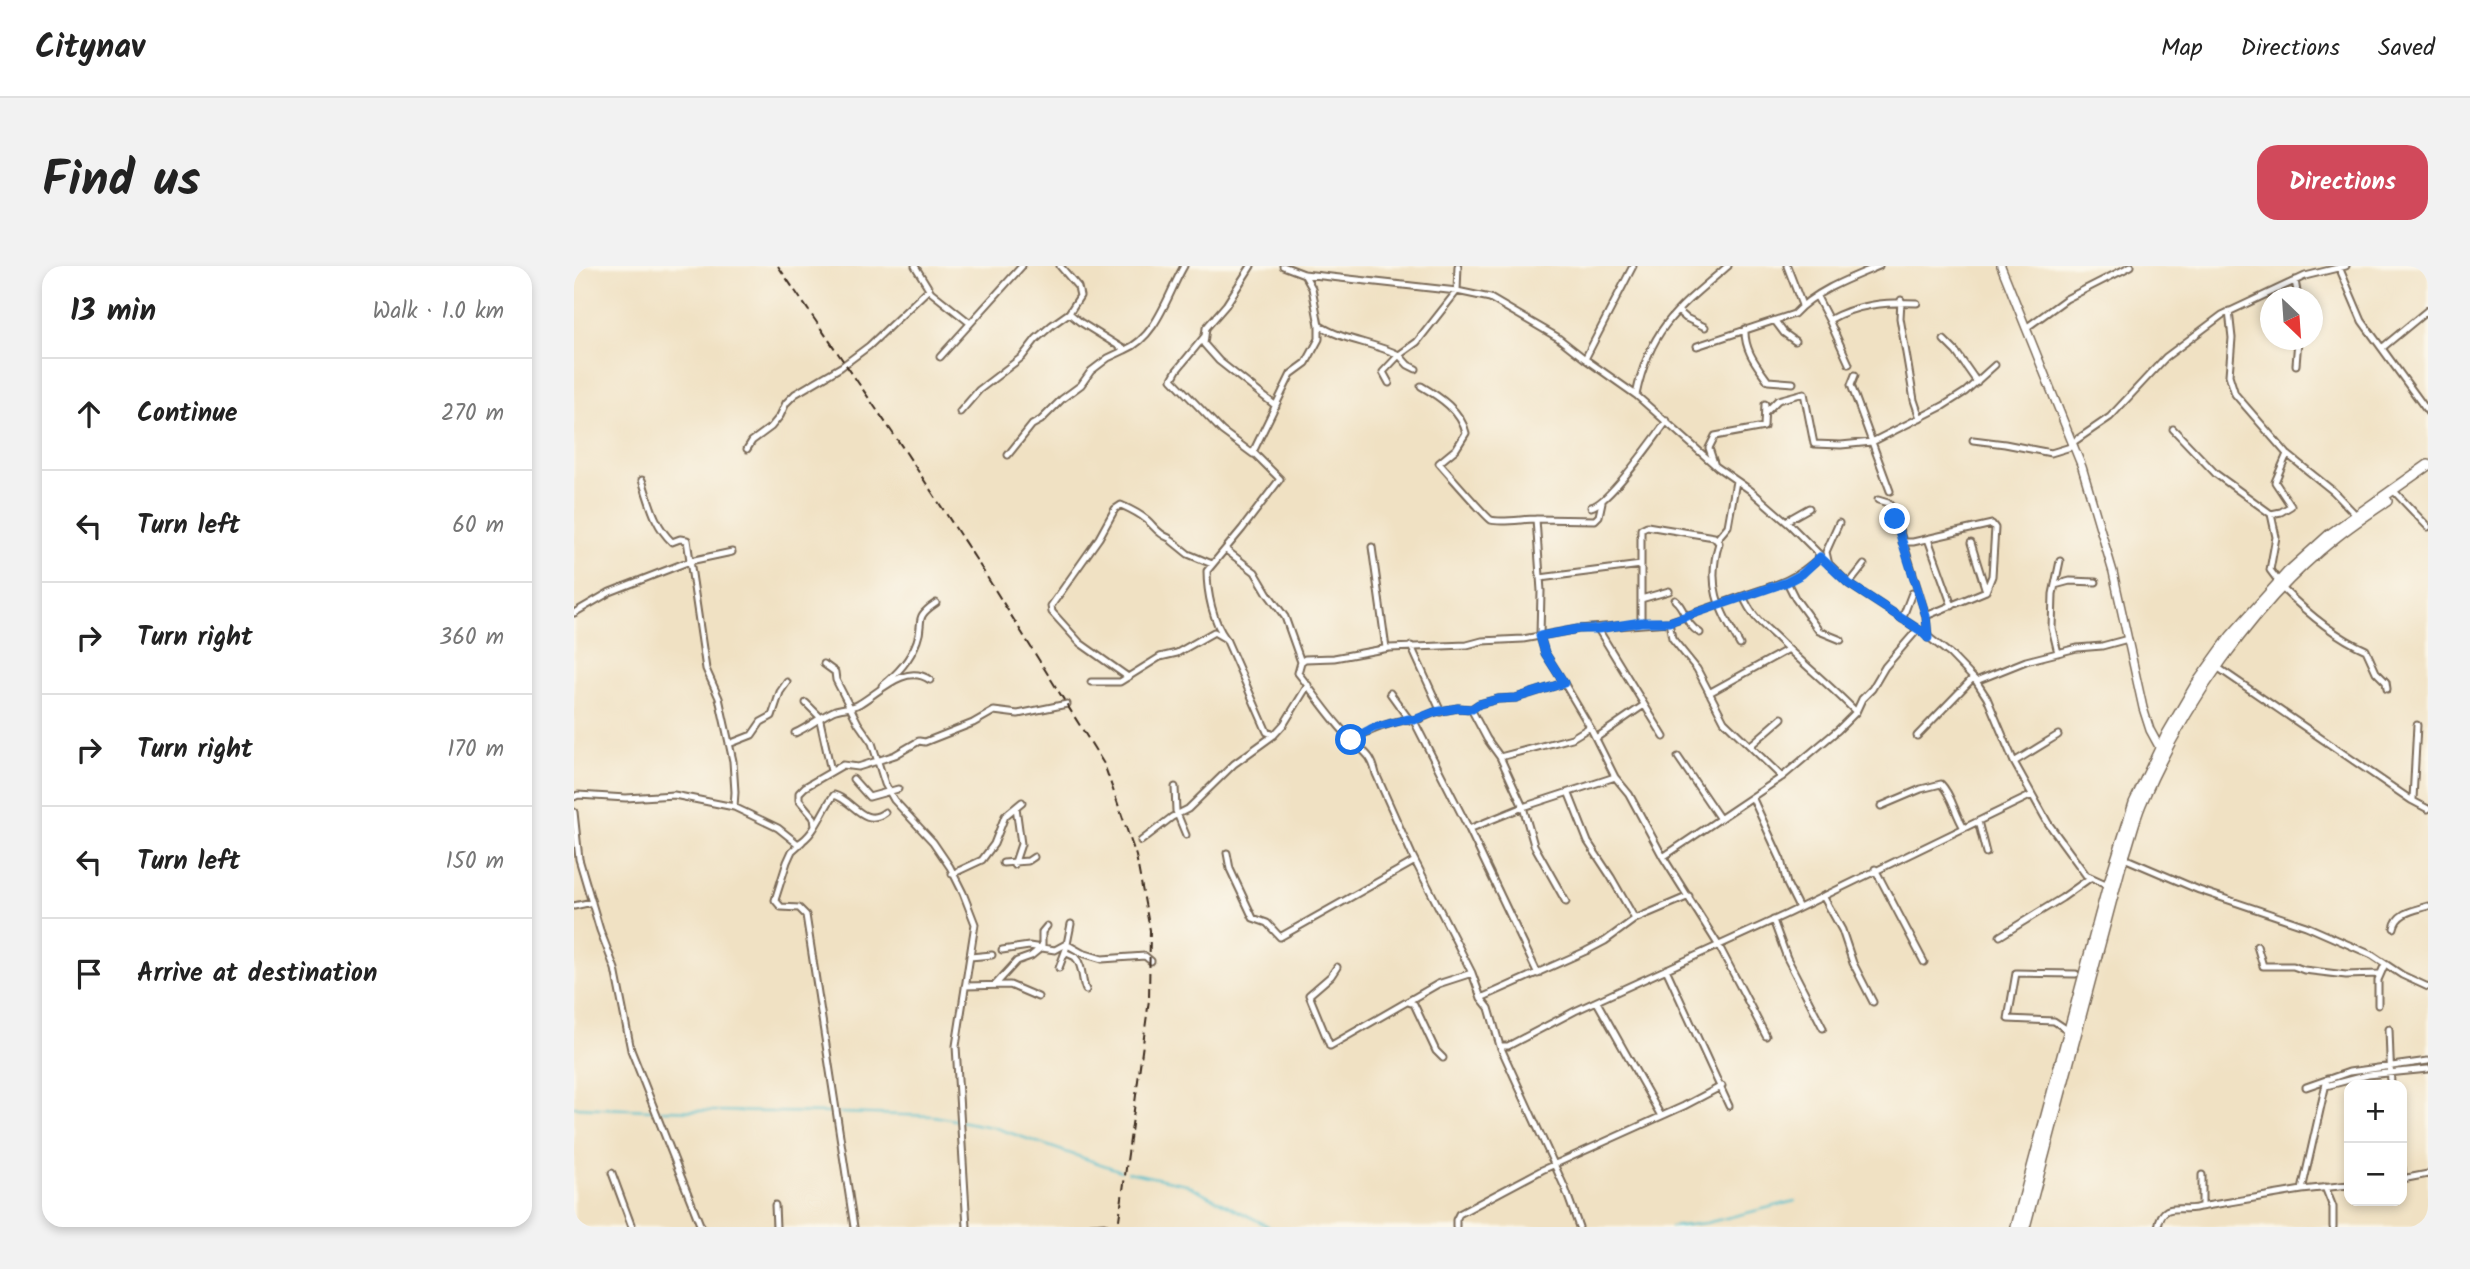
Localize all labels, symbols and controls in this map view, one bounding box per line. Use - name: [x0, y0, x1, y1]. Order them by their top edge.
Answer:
- text: Citynav: [35, 22, 145, 75]
- text: Map: [2161, 29, 2203, 68]
- text: Directions: [2241, 29, 2340, 68]
- text: Saved: [2378, 29, 2435, 68]
- text: Find us: [42, 143, 200, 221]
- button: Directions: [2257, 145, 2428, 220]
- north arrow: [2260, 287, 2323, 350]
- text: 13 min: [70, 288, 156, 336]
- text: Walk · 1.0 km: [372, 294, 504, 330]
- text: Continue: [137, 393, 238, 435]
- icon: ahead: [70, 395, 108, 433]
- text: 270 m: [441, 396, 504, 432]
- route end: [1879, 503, 1910, 534]
- text: Turn left: [137, 505, 240, 547]
- icon: left: [70, 507, 108, 545]
- text: 60 m: [452, 508, 504, 544]
- text: Turn right: [137, 617, 253, 659]
- icon: right: [70, 619, 108, 657]
- text: 360 m: [439, 620, 504, 656]
- route start: [1335, 724, 1366, 755]
- text: Turn right: [137, 729, 253, 771]
- icon: right: [70, 731, 108, 769]
- text: 170 m: [447, 732, 504, 768]
- text: Turn left: [137, 841, 240, 883]
- icon: left: [70, 843, 108, 881]
- text: 150 m: [445, 844, 504, 880]
- text: Arrive at destination: [137, 953, 377, 995]
- icon: arrive: [70, 955, 108, 993]
- map controls: [2344, 1080, 2407, 1206]
- button: +: [2344, 1080, 2407, 1143]
- button: −: [2344, 1143, 2407, 1206]

